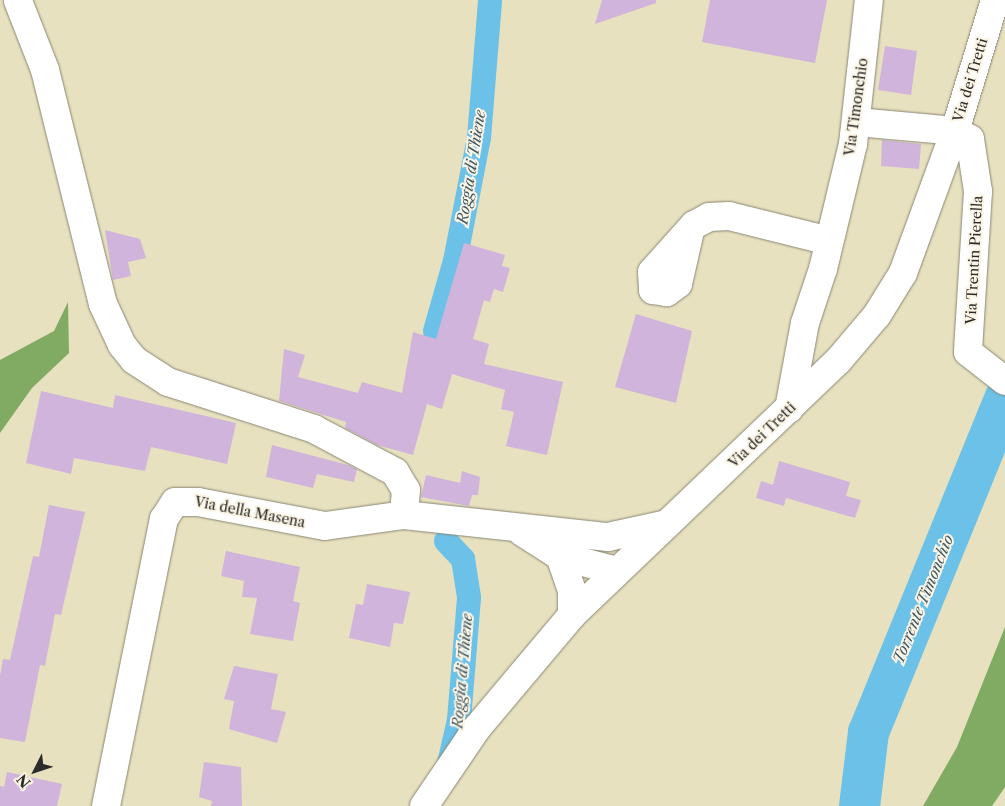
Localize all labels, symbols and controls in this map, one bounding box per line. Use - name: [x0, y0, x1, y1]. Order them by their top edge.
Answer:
- street label: Via dei Tretti: [949, 36, 991, 124]
- street label: Via Timonchio: [841, 57, 871, 157]
- water label: Roggia di Thiene: [453, 109, 489, 225]
- street label: Via Trentin Pierella: [962, 195, 986, 325]
- street label: Via dei Tretti: [725, 399, 799, 471]
- street label: Via della Masena: [193, 493, 307, 531]
- water label: Torrente Timonchio: [889, 532, 957, 666]
- water label: Roggia di Thiene: [448, 613, 476, 729]
- north arrow: [10, 746, 60, 796]
- text: N: [13, 770, 34, 791]

